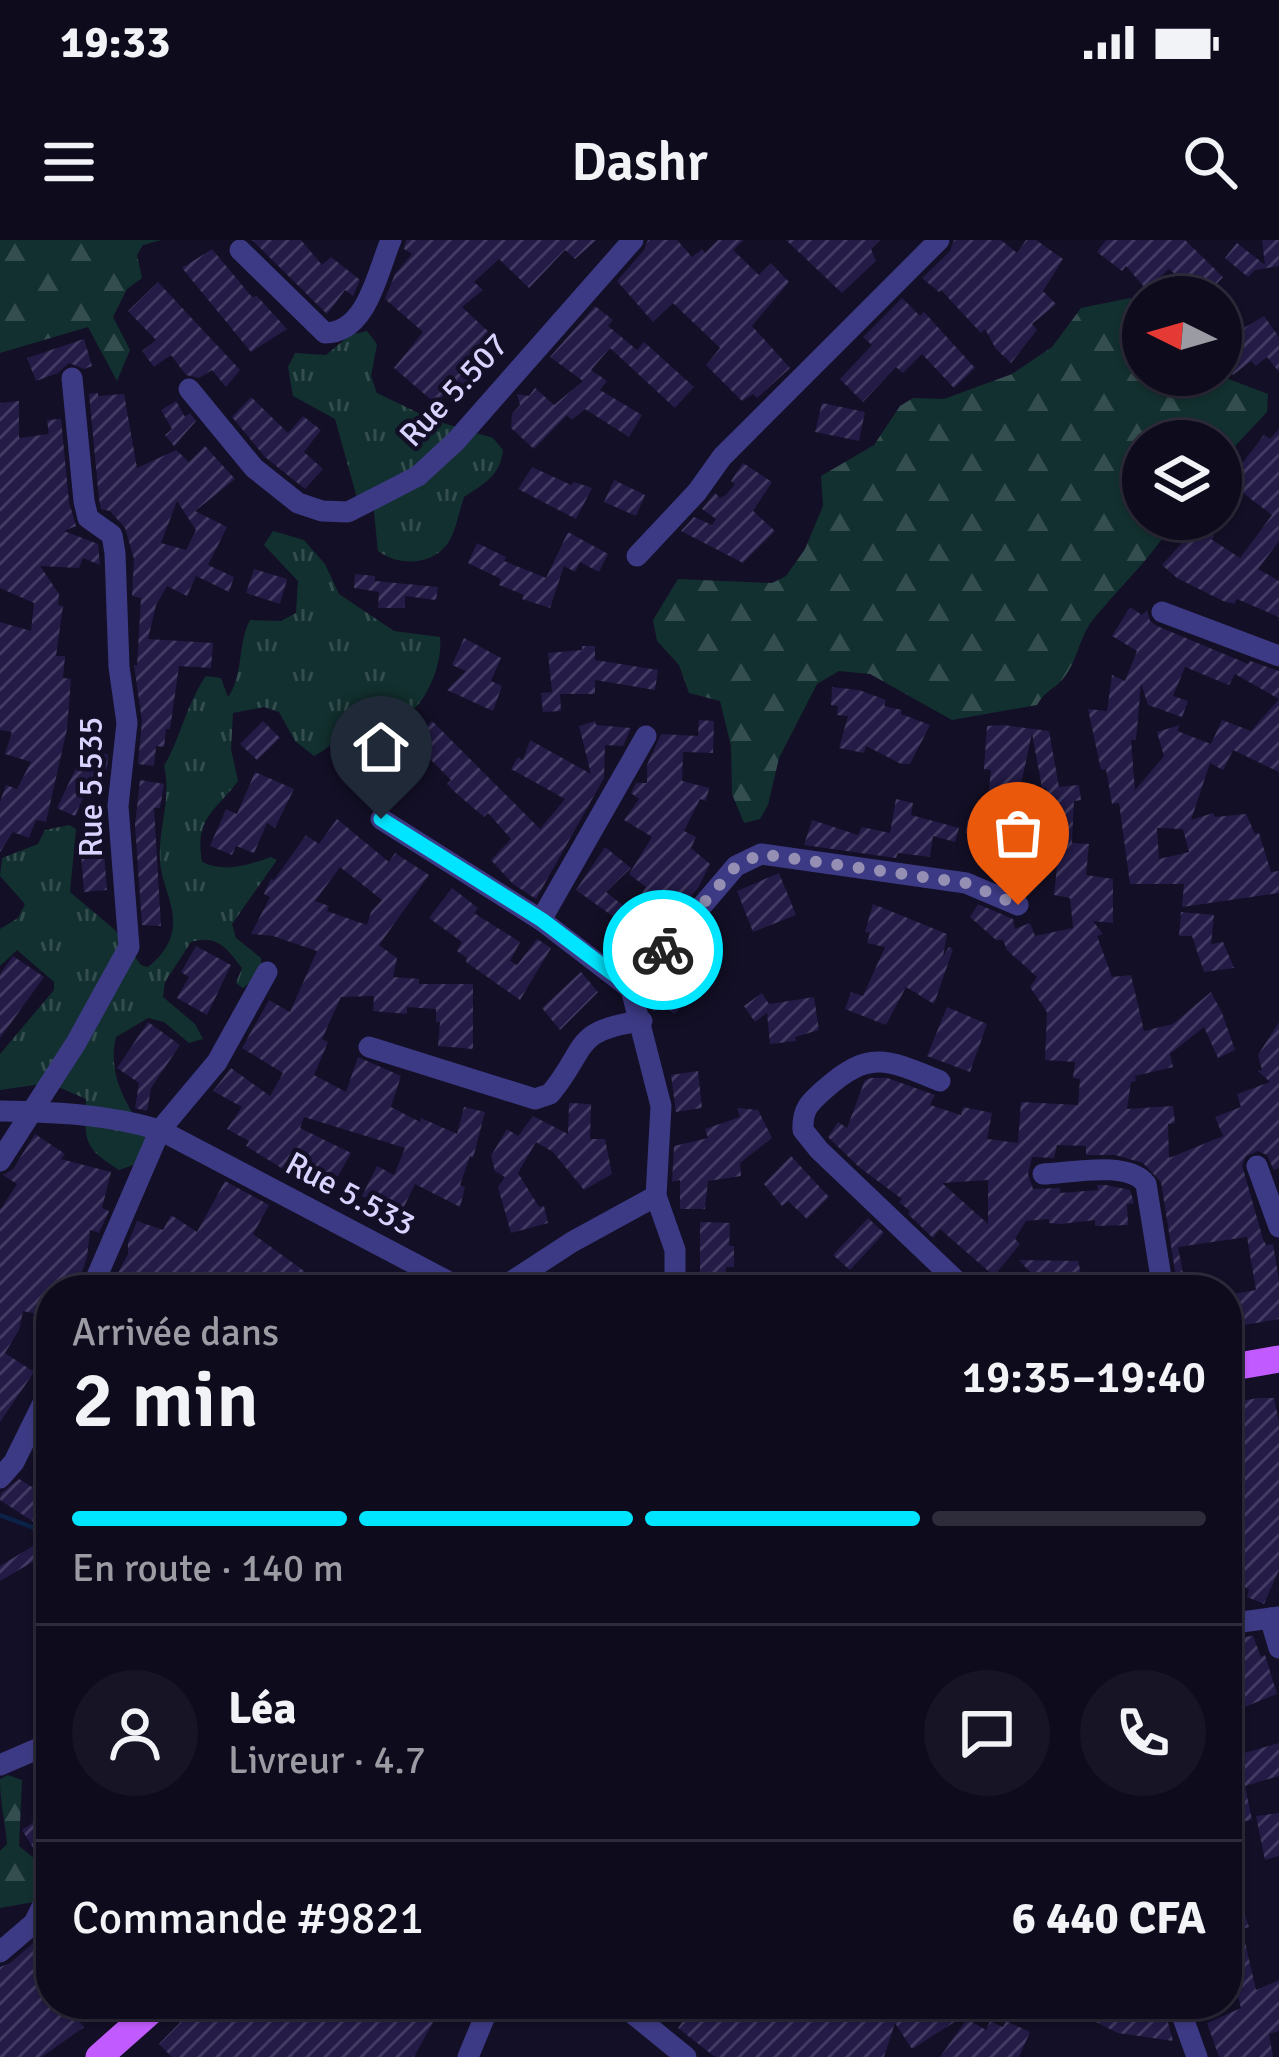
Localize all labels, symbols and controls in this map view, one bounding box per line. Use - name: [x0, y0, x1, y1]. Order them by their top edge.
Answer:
- text: 19:33: [60, 15, 170, 70]
- icon: menu: [36, 129, 102, 195]
- text: Dashr: [571, 129, 708, 196]
- icon: search: [1177, 129, 1243, 195]
- north arrow: [1122, 276, 1242, 396]
- map controls: [1122, 276, 1242, 540]
- street label: Rue 5.507: [391, 325, 517, 455]
- button: layers: [1122, 420, 1242, 540]
- pin: [330, 696, 432, 819]
- icon: home: [348, 714, 414, 780]
- street label: Rue 5.535: [71, 717, 112, 857]
- pin: [967, 782, 1069, 905]
- icon: bag: [985, 800, 1051, 866]
- courier: [603, 890, 723, 1010]
- icon: bike: [630, 917, 696, 983]
- street label: Rue 5.533: [279, 1143, 422, 1245]
- text: Arrivée dans: [72, 1308, 279, 1356]
- text: 19:35–19:40: [962, 1350, 1206, 1405]
- text: 2 min: [72, 1353, 259, 1449]
- text: En route · 140 m: [72, 1544, 344, 1592]
- button: person: [72, 1670, 198, 1796]
- button: chat: [924, 1670, 1050, 1796]
- button: phone: [1080, 1670, 1206, 1796]
- text: Léa: [228, 1681, 297, 1736]
- text: Livreur · 4.7: [228, 1736, 426, 1784]
- text: Commande #9821: [72, 1891, 424, 1946]
- text: 6 440 CFA: [1012, 1891, 1206, 1946]

